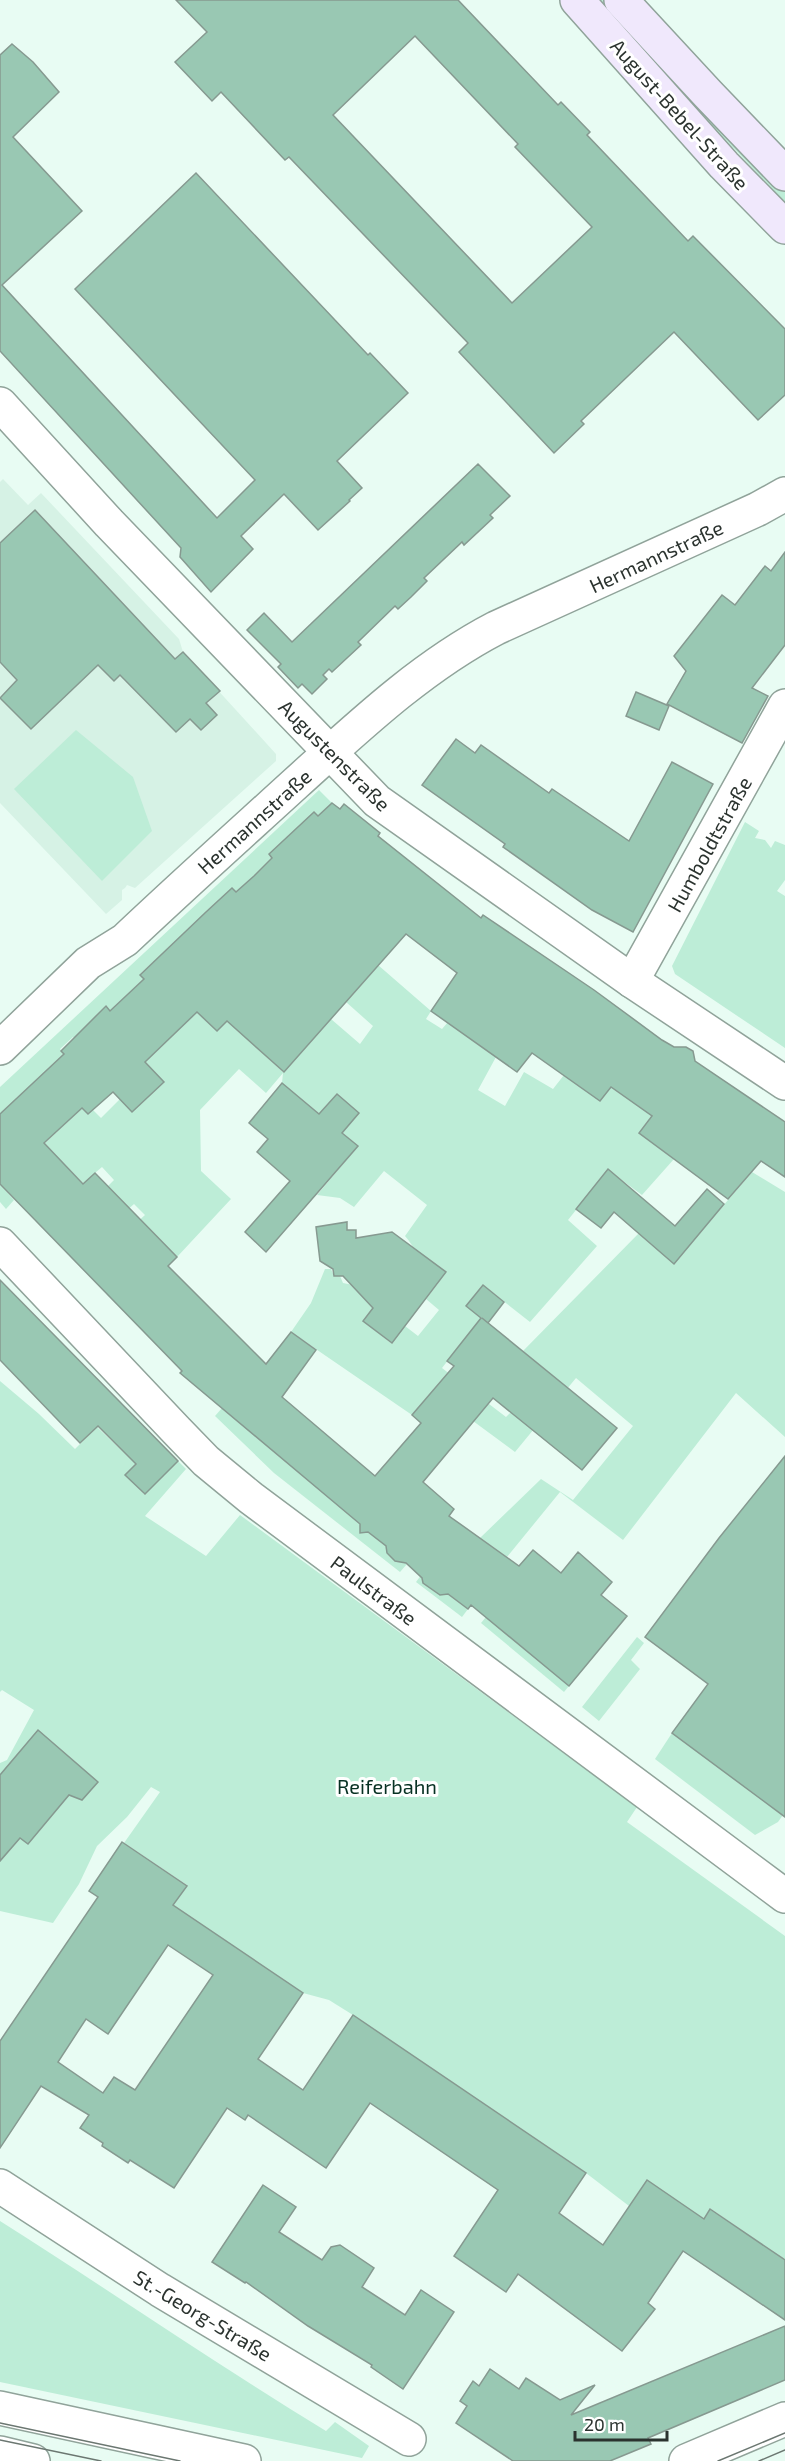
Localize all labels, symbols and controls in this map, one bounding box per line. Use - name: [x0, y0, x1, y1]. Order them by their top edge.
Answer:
- street label: August-Bebel-Straße: [606, 34, 754, 194]
- street label: Hermannstraße: [585, 515, 727, 597]
- street label: Augustenstraße: [274, 694, 396, 816]
- street label: Hermannstraße: [192, 764, 316, 878]
- street label: Humboldtstraße: [662, 772, 756, 916]
- street label: Paulstraße: [326, 1550, 422, 1630]
- park label: Reiferbahn: [337, 1774, 437, 1798]
- street label: St.-Georg-Straße: [130, 2264, 276, 2366]
- scale bar: [575, 2404, 666, 2442]
- text: 20 m: [584, 2413, 625, 2435]

